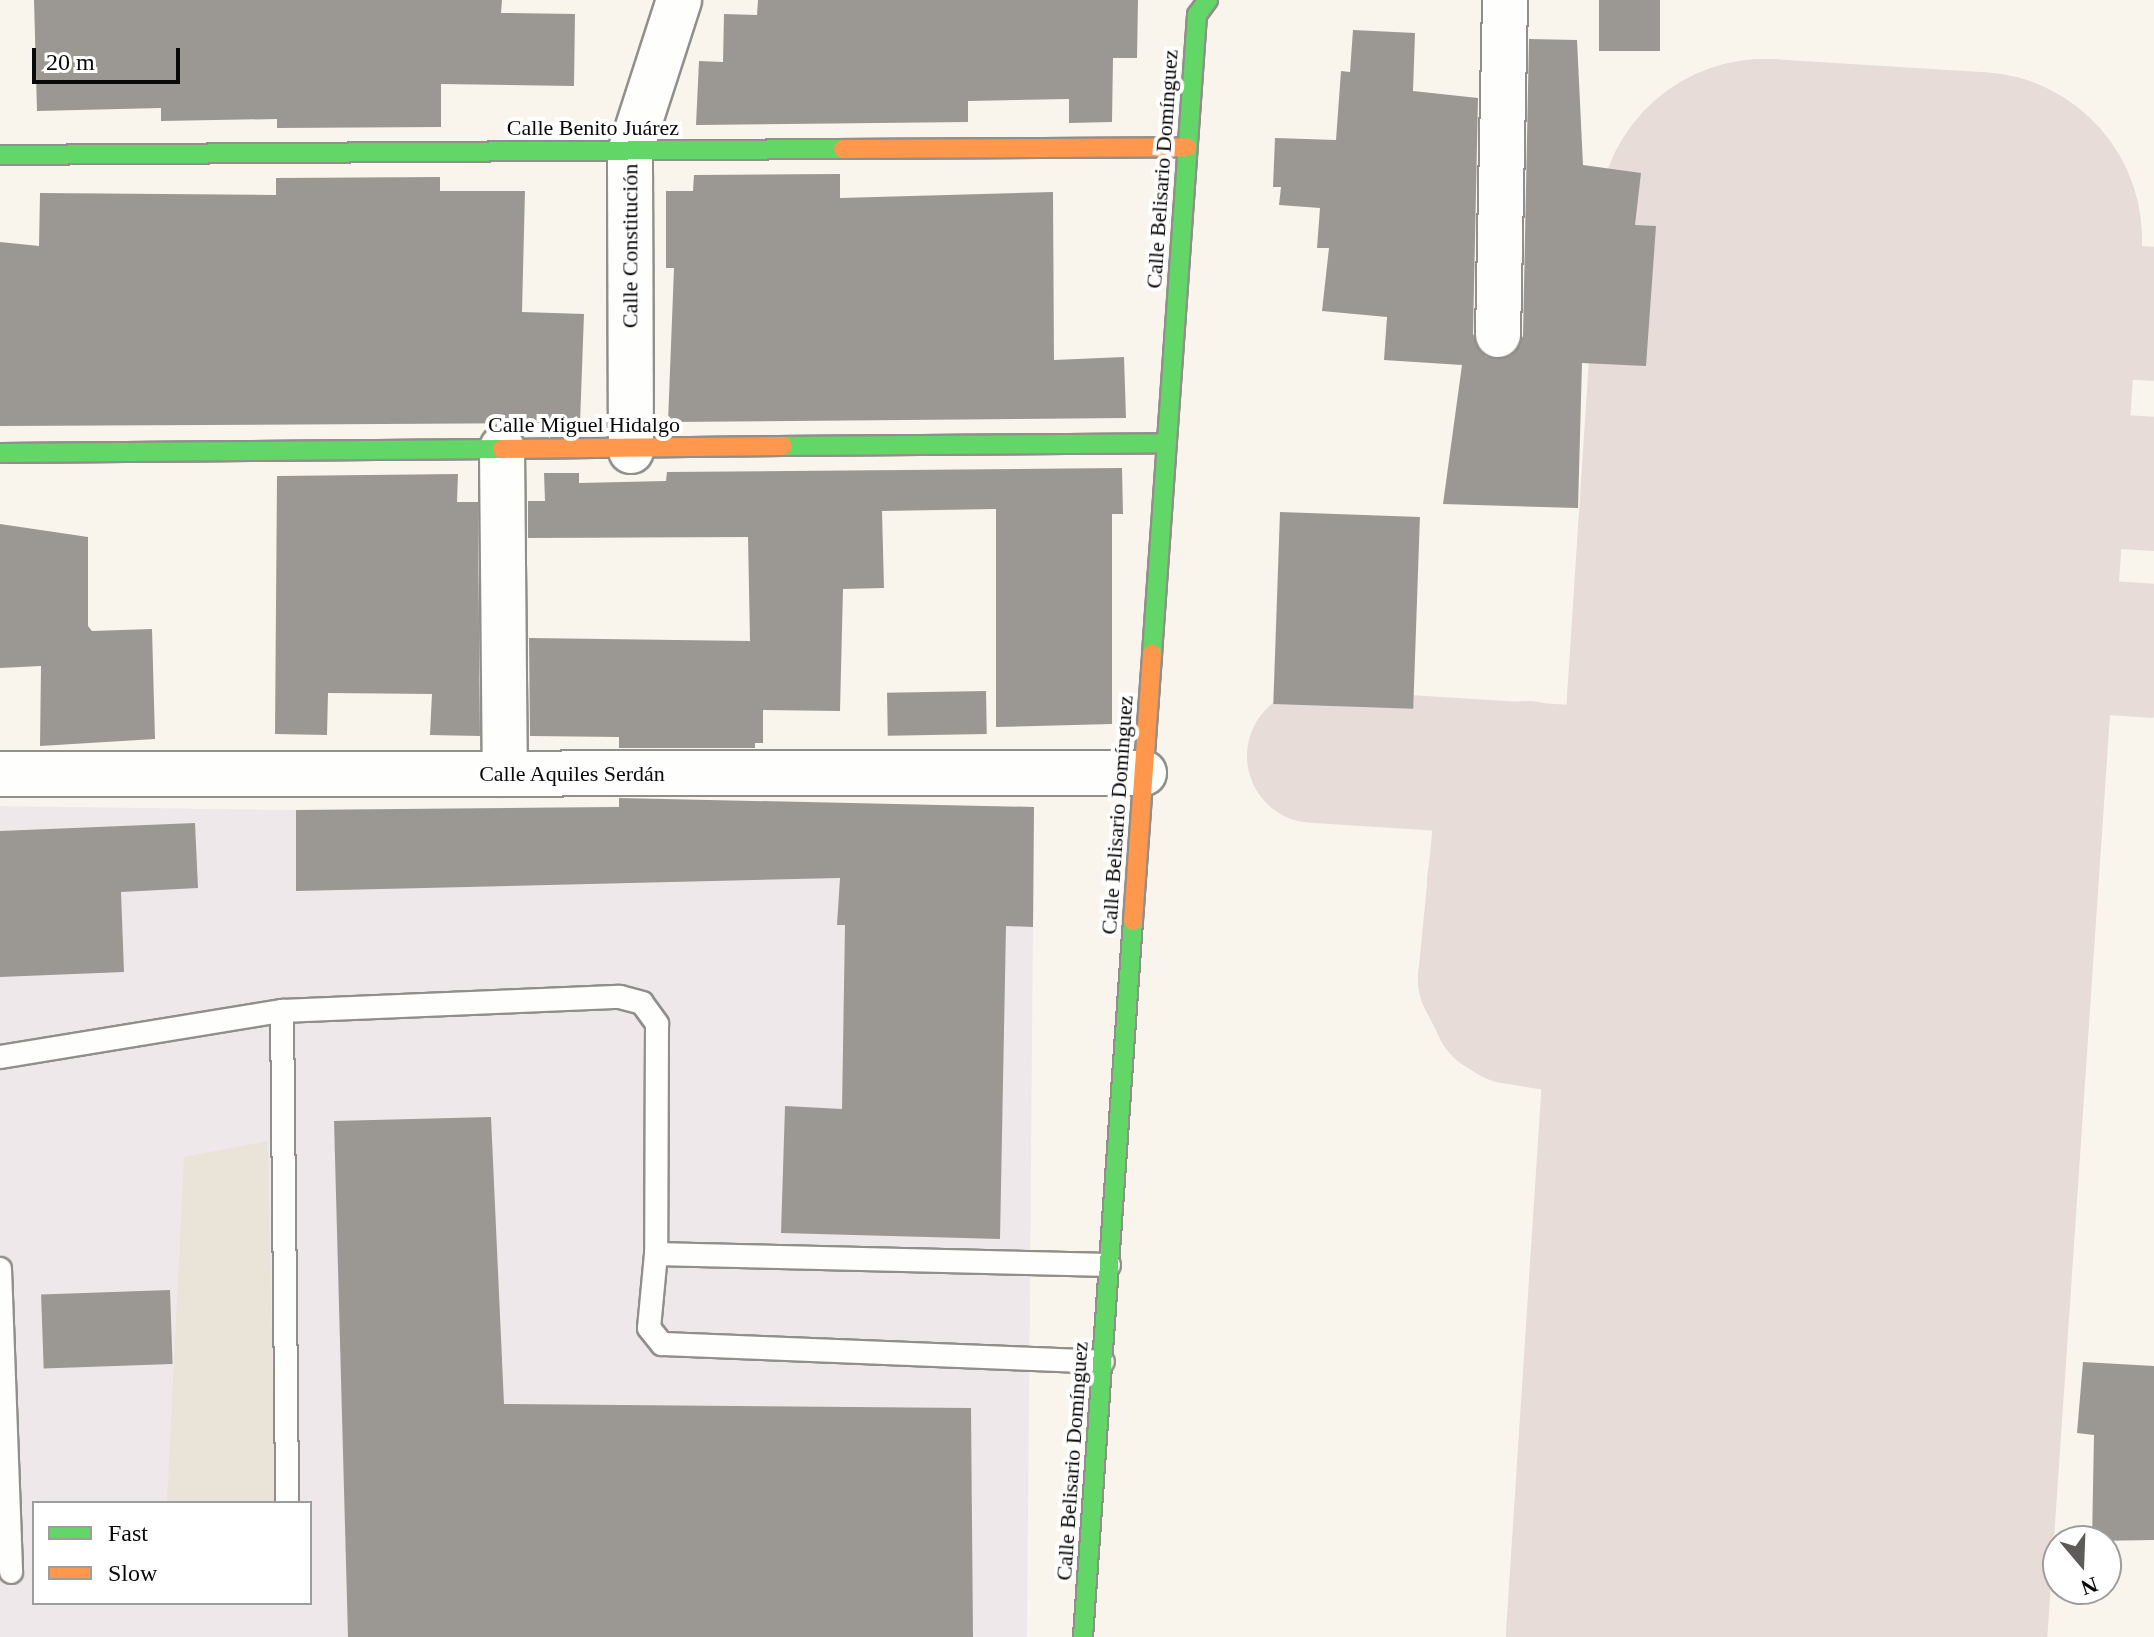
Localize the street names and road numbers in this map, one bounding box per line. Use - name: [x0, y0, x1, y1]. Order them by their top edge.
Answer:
- street label: Calle Belisario Domínguez: [1140, 49, 1184, 289]
- street label: Calle Benito Juárez: [507, 115, 679, 141]
- street label: Calle Constitución: [617, 164, 643, 328]
- street label: Calle Miguel Hidalgo: [488, 412, 680, 438]
- street label: Calle Belisario Domínguez: [1095, 695, 1139, 935]
- street label: Calle Aquiles Serdán: [479, 761, 665, 787]
- street label: Calle Belisario Domínguez: [1050, 1341, 1094, 1581]

